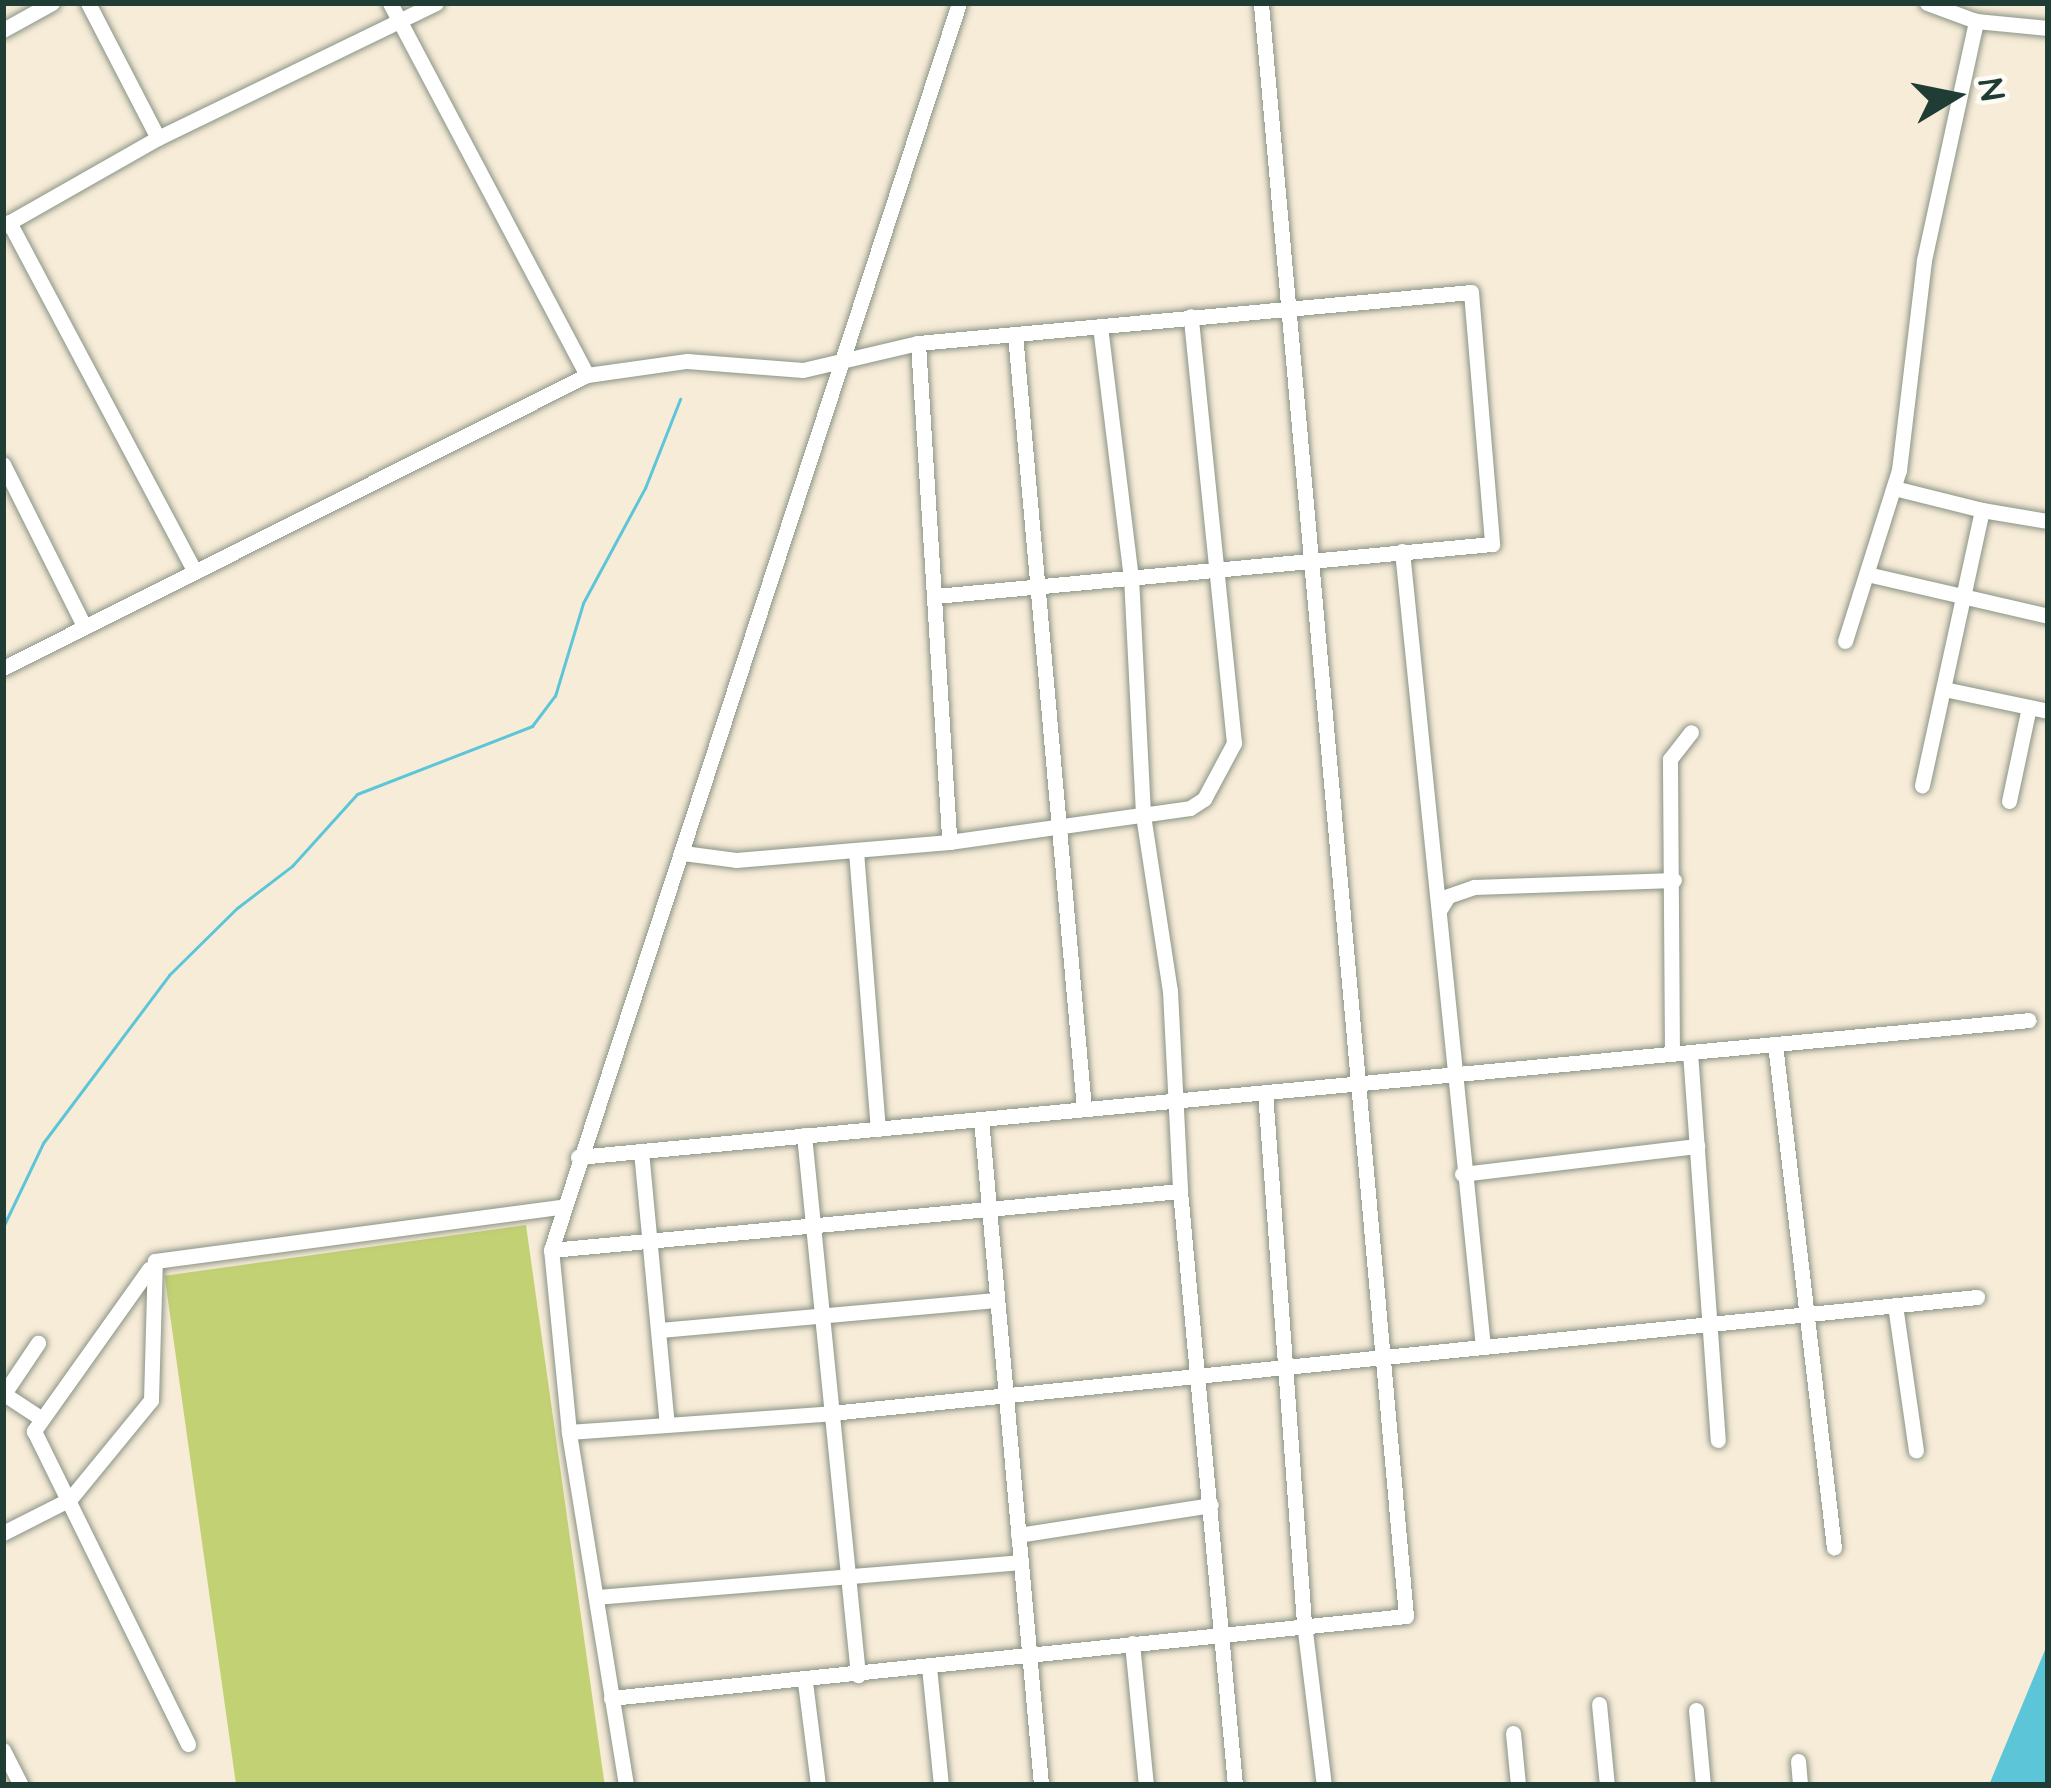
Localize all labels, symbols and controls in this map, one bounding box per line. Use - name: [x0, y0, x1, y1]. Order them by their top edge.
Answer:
- north arrow: [1895, 36, 2015, 156]
- text: N: [1966, 76, 2015, 104]

